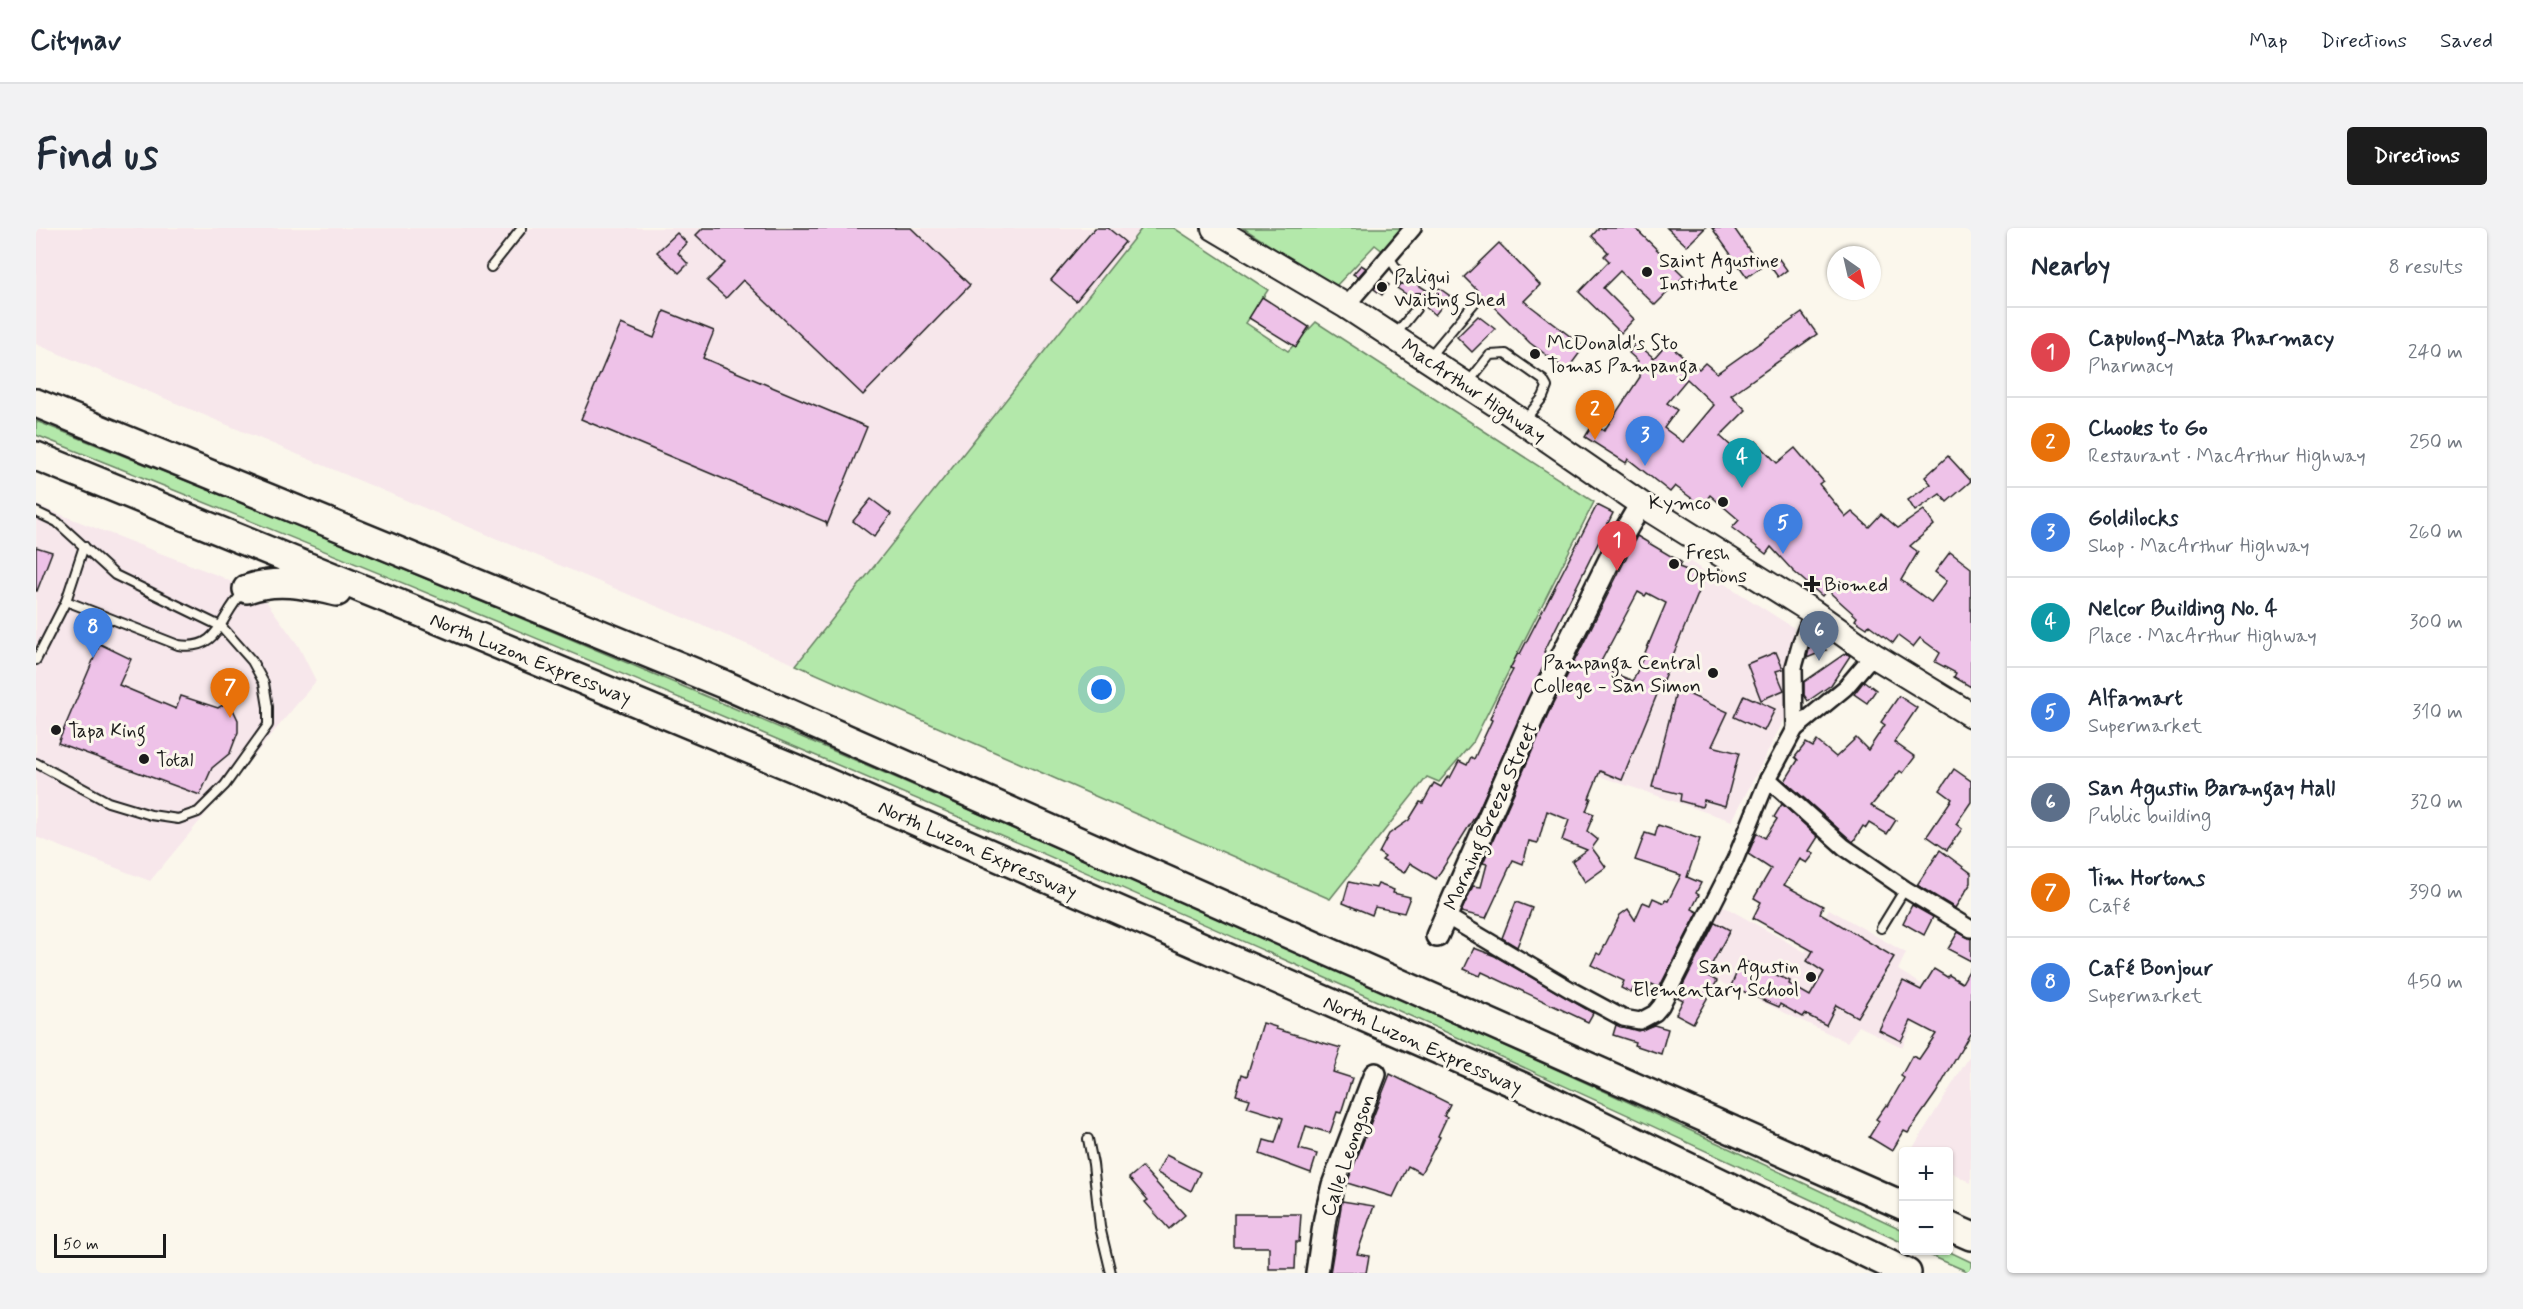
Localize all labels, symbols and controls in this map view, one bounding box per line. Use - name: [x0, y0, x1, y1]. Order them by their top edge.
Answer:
- text: Citynav: [30, 23, 121, 60]
- text: Map: [2249, 27, 2288, 55]
- text: Directions: [2321, 27, 2407, 55]
- text: Saved: [2440, 27, 2493, 55]
- button: Directions: [2347, 127, 2487, 185]
- text: Find us: [36, 129, 158, 184]
- north arrow: [1827, 246, 1881, 300]
- place label: Saint Agustine Institute: [1659, 248, 1779, 298]
- text: Nearby: [2031, 250, 2110, 284]
- text: 8 results: [2389, 254, 2463, 281]
- place label: Paligui Waiting Shed: [1394, 264, 1505, 316]
- marker: Saint Agustine Institute: [1640, 265, 1654, 279]
- marker: Paligui Waiting Shed: [1375, 280, 1389, 294]
- text: Capulong-Mata Pharmacy: [2088, 325, 2334, 353]
- place label: McDonald's Sto Tomas Pampanga: [1547, 330, 1698, 382]
- street label: MacArthur Highway: [1395, 333, 1551, 451]
- text: 1: [2046, 339, 2055, 366]
- text: 240 m: [2408, 339, 2463, 366]
- marker: McDonald's Sto Tomas Pampanga: [1528, 347, 1542, 361]
- text: Pharmacy: [2088, 353, 2174, 380]
- pin: 2: [1576, 390, 1614, 440]
- text: Chooks to Go: [2088, 415, 2208, 443]
- pin: 3: [1626, 416, 1664, 466]
- text: 2: [2046, 429, 2055, 456]
- text: 250 m: [2409, 429, 2463, 456]
- pin: 4: [1722, 438, 1762, 488]
- text: Restaurant · MacArthur Highway: [2088, 443, 2366, 470]
- place label: Kymco: [1649, 490, 1711, 517]
- marker: Kymco: [1716, 495, 1730, 509]
- pin: 5: [1764, 504, 1802, 554]
- text: Goldilocks: [2088, 505, 2179, 533]
- text: 3: [2046, 519, 2055, 546]
- text: 260 m: [2409, 519, 2463, 546]
- pin: 1: [1598, 522, 1636, 571]
- text: Shop · MacArthur Highway: [2088, 533, 2309, 560]
- place label: Fresh Options: [1686, 540, 1747, 590]
- marker: Fresh Options: [1667, 557, 1681, 571]
- place label: Biomed: [1824, 572, 1888, 599]
- marker: Biomed: [1805, 577, 1819, 591]
- text: Nelcor Building No. 4: [2088, 595, 2278, 623]
- street label: North Luzon Expressway: [426, 607, 635, 712]
- pin: 8: [74, 608, 112, 658]
- text: 4: [2045, 609, 2056, 636]
- text: 300 m: [2409, 609, 2463, 636]
- pin: 6: [1800, 612, 1838, 661]
- text: Place · MacArthur Highway: [2088, 623, 2317, 650]
- place label: Pampanga Central College - San Simon: [1533, 650, 1701, 700]
- marker: Pampanga Central College - San Simon: [1706, 666, 1720, 680]
- pin: 7: [210, 668, 250, 718]
- your location: [1087, 675, 1116, 704]
- text: Alfamart: [2088, 685, 2183, 713]
- text: 5: [2045, 699, 2057, 726]
- text: 310 m: [2412, 699, 2463, 726]
- text: Supermarket: [2088, 713, 2202, 740]
- place label: Tapa King: [68, 718, 146, 747]
- street label: Morning Breeze Street: [1438, 718, 1547, 916]
- marker: Tapa King: [49, 723, 63, 737]
- place label: Total: [156, 747, 194, 774]
- marker: Total: [137, 752, 151, 766]
- text: San Agustin Barangay Hall: [2088, 775, 2335, 803]
- text: 6: [2045, 789, 2056, 816]
- text: 320 m: [2410, 789, 2463, 816]
- street label: North Luzon Expressway: [874, 794, 1081, 906]
- text: Public building: [2088, 803, 2211, 830]
- text: Tim Hortons: [2088, 865, 2205, 893]
- text: 7: [2044, 879, 2057, 906]
- text: 390 m: [2409, 879, 2463, 906]
- text: Café: [2088, 893, 2130, 920]
- place label: San Agustin Elementary School: [1633, 954, 1799, 1004]
- text: Café Bonjour: [2088, 955, 2213, 983]
- text: 8: [2045, 969, 2056, 996]
- text: 450 m: [2407, 969, 2463, 996]
- marker: San Agustin Elementary School: [1804, 970, 1818, 984]
- text: Supermarket: [2088, 983, 2202, 1010]
- street label: North Luzon Expressway: [1319, 989, 1526, 1101]
- street label: Calle Leongson: [1315, 1091, 1383, 1221]
- map controls: [1899, 1147, 1953, 1255]
- button: +: [1899, 1147, 1953, 1201]
- button: −: [1899, 1201, 1953, 1255]
- scale bar: [54, 1231, 166, 1258]
- text: 50 m: [63, 1234, 99, 1255]

